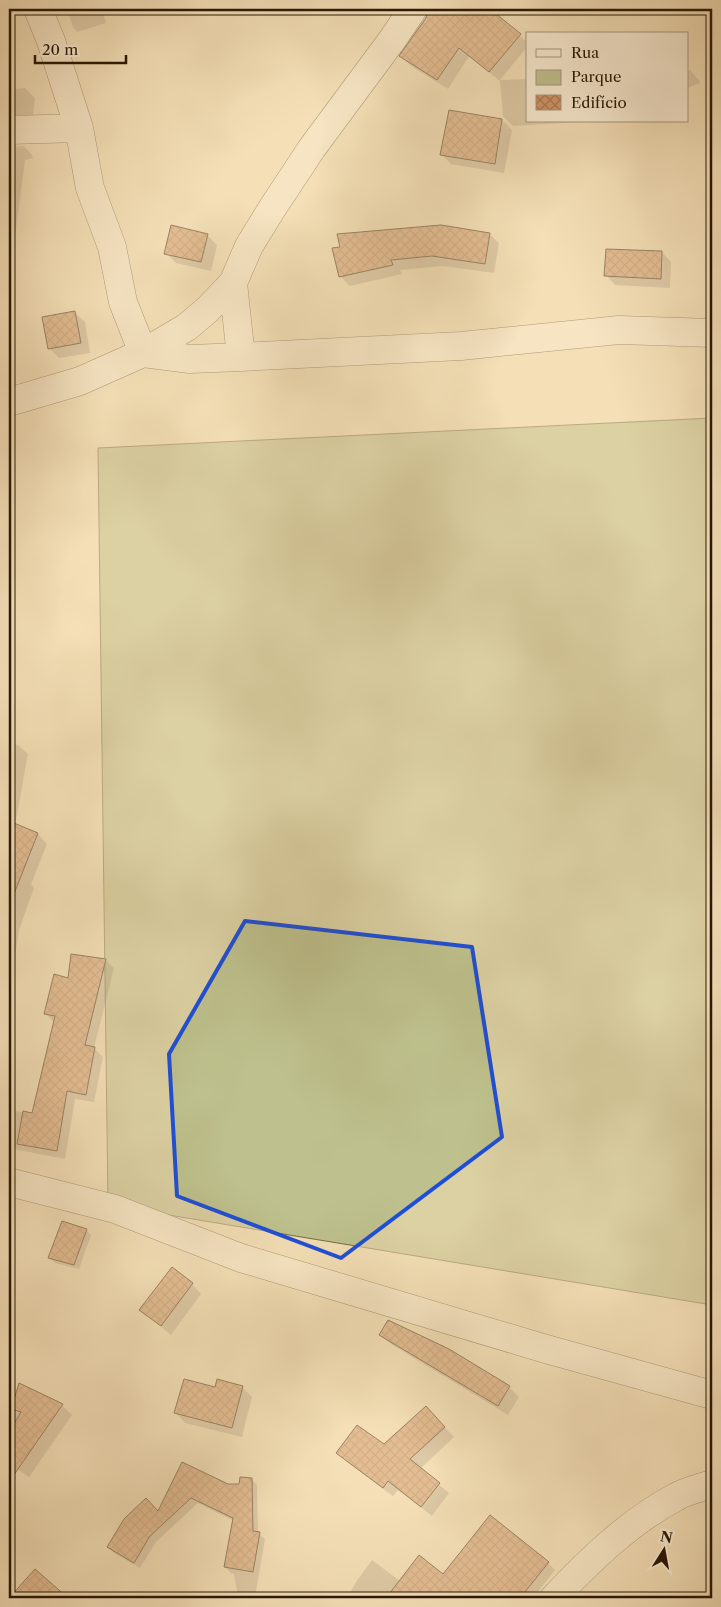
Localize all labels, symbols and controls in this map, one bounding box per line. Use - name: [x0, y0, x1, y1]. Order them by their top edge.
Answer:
- scale bar: [35, 32, 126, 64]
- legend: [526, 32, 688, 122]
- text: 20 m: [42, 40, 78, 59]
- text: Rua: [571, 43, 599, 62]
- text: Parque: [571, 67, 621, 86]
- text: Edifício: [571, 93, 627, 112]
- north arrow: [638, 1524, 688, 1574]
- text: N: [659, 1527, 674, 1547]

